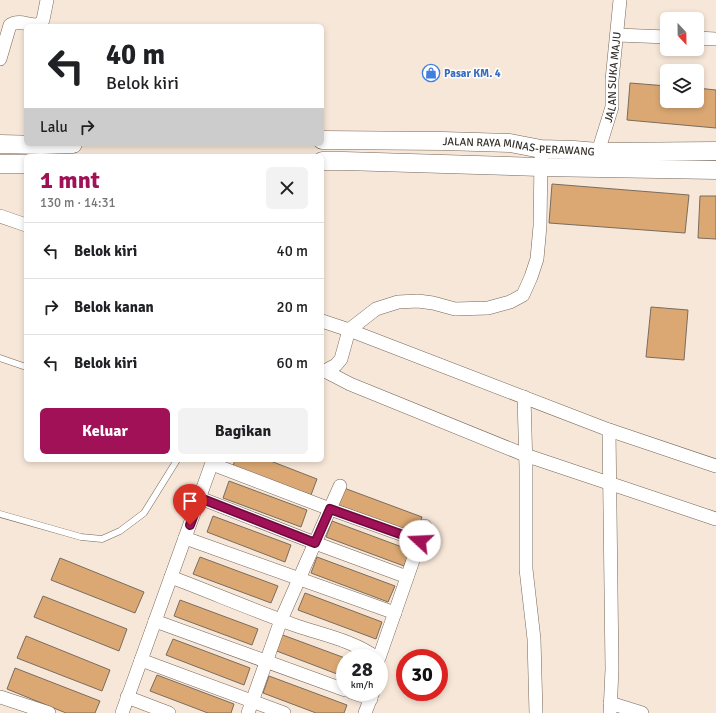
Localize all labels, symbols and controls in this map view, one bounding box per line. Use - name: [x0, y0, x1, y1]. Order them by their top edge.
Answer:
- north arrow: [660, 12, 704, 56]
- map controls: [660, 12, 704, 108]
- street label: JALAN SUKA MAJU: [601, 31, 623, 124]
- text: 40 m: [106, 38, 165, 72]
- icon: left: [40, 40, 92, 92]
- shop icon: Pasar KM. 4: [421, 63, 441, 83]
- button: layers: [660, 64, 704, 108]
- place label: Pasar KM. 4: [444, 67, 501, 80]
- text: Belok kiri: [106, 72, 179, 94]
- icon: right: [76, 116, 98, 138]
- text: Lalu: [40, 118, 68, 136]
- street label: JALAN RAYA MINAS-PERAWANG: [442, 134, 595, 158]
- text: 1 mnt: [40, 165, 100, 195]
- button: close: [266, 167, 308, 209]
- text: 130 m · 14:31: [40, 195, 116, 211]
- icon: left: [40, 240, 62, 262]
- text: Belok kiri: [74, 242, 137, 260]
- text: 40 m: [277, 242, 308, 260]
- icon: right: [40, 296, 62, 318]
- text: Belok kanan: [74, 298, 154, 316]
- text: 20 m: [277, 298, 308, 316]
- icon: left: [40, 352, 62, 374]
- text: Belok kiri: [74, 354, 137, 372]
- text: 60 m: [277, 354, 308, 372]
- button: Keluar: [40, 408, 170, 454]
- button: Bagikan: [178, 408, 308, 454]
- pin: [173, 484, 207, 525]
- icon: arrive: [179, 490, 201, 512]
- position arrow: [399, 520, 441, 562]
- speed limit sign: 30: [396, 649, 448, 701]
- text: 28: [351, 657, 373, 682]
- text: km/h: [351, 679, 373, 691]

